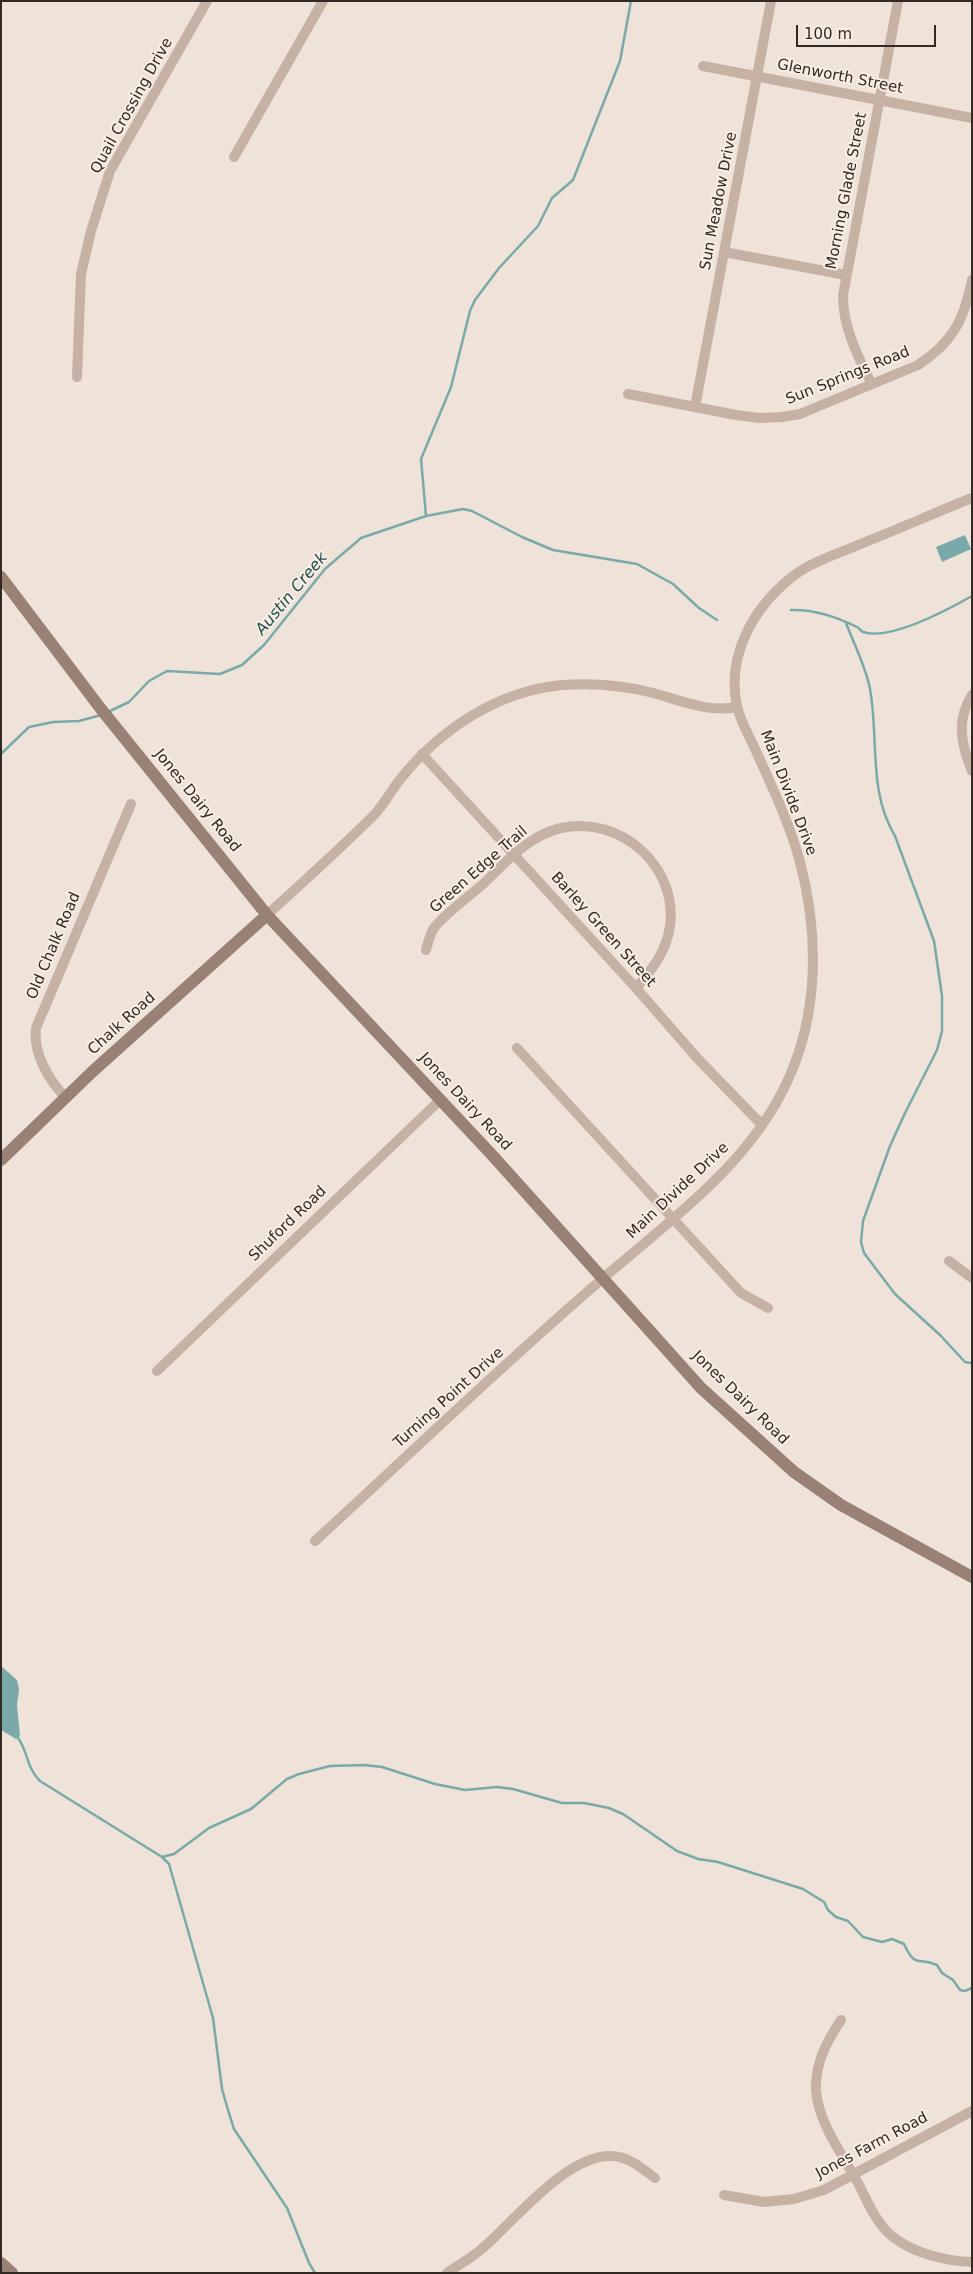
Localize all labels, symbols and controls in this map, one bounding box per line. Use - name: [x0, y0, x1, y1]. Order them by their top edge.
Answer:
- scale bar: [798, 15, 938, 47]
- text: 100 m: [804, 25, 852, 43]
- street label: Quail Crossing Drive: [87, 35, 177, 177]
- street label: Glenworth Street: [776, 56, 904, 98]
- street label: Morning Glade Street: [823, 111, 871, 271]
- street label: Sun Meadow Drive: [697, 130, 741, 272]
- street label: Sun Springs Road: [783, 343, 913, 409]
- water label: Austin Creek: [252, 549, 332, 639]
- street label: Main Divide Drive: [756, 728, 820, 858]
- street label: Jones Dairy Road: [150, 746, 244, 856]
- street label: Green Edge Trail: [427, 823, 531, 917]
- street label: Barley Green Street: [547, 869, 659, 991]
- street label: Old Chalk Road: [23, 890, 85, 1002]
- street label: Chalk Road: [85, 989, 159, 1059]
- street label: Jones Dairy Road: [415, 1049, 515, 1155]
- street label: Main Divide Drive: [623, 1139, 733, 1243]
- street label: Shuford Road: [245, 1183, 331, 1265]
- street label: Turning Point Drive: [390, 1344, 508, 1452]
- street label: Jones Dairy Road: [688, 1347, 792, 1449]
- street label: Jones Farm Road: [813, 2109, 931, 2183]

